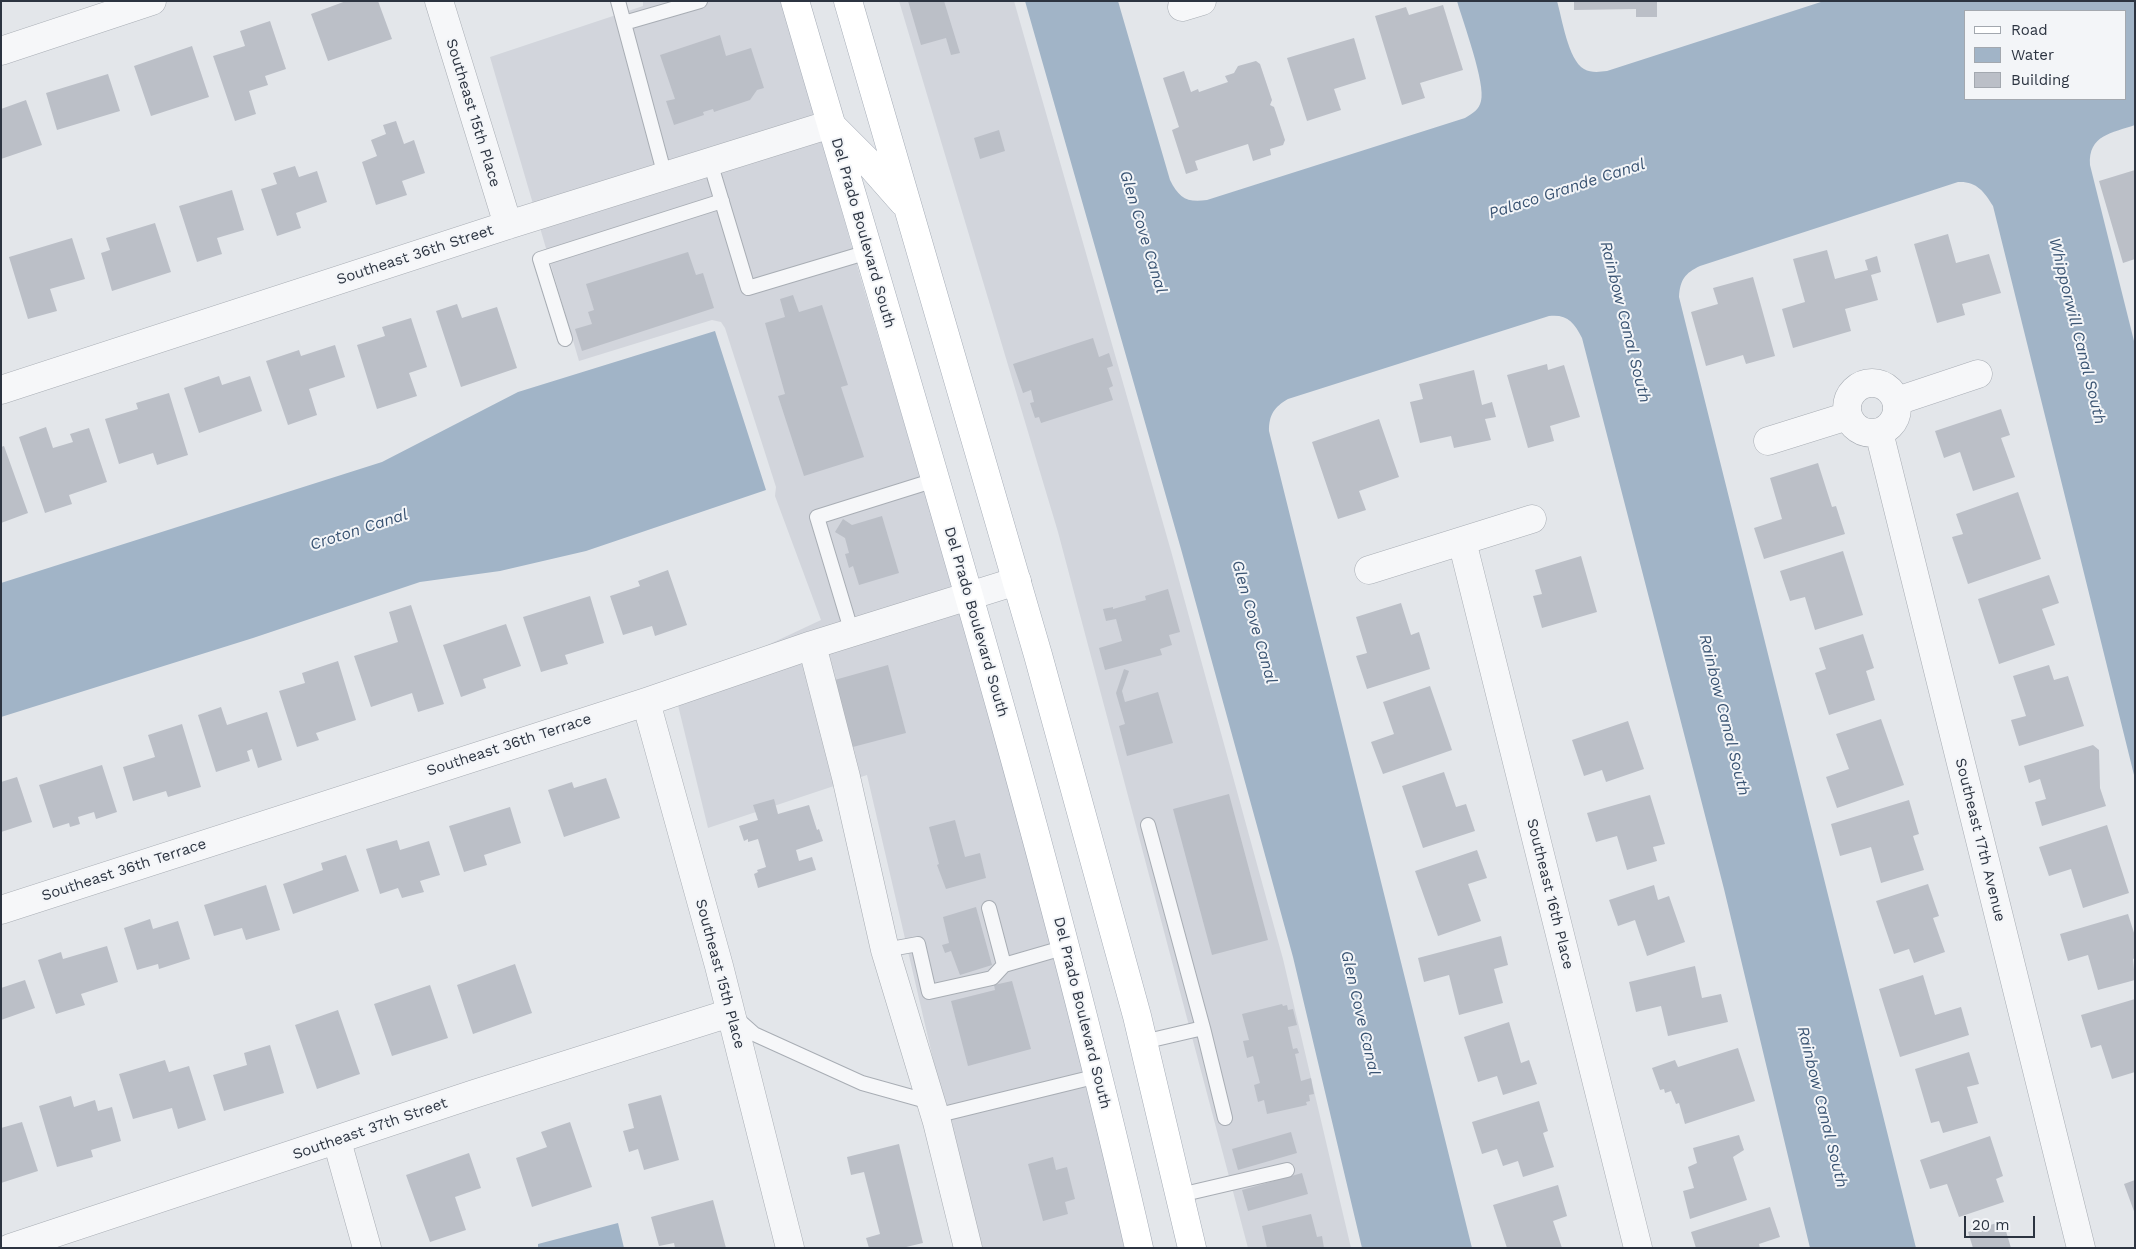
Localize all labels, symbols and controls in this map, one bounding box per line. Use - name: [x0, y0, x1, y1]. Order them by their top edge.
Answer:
- legend: [1964, 10, 2126, 100]
- text: Road: [2011, 21, 2048, 39]
- street label: Southeast 15th Place: [442, 37, 504, 189]
- text: Water: [2011, 46, 2054, 64]
- text: Building: [2011, 71, 2069, 89]
- street label: Del Prado Boulevard South: [827, 136, 899, 330]
- water label: Palaco Grande Canal: [1486, 155, 1648, 223]
- water label: Glen Cove Canal: [1115, 168, 1171, 296]
- street label: Southeast 36th Street: [334, 221, 496, 289]
- water label: Whipporwill Canal South: [2045, 236, 2109, 426]
- water label: Rainbow Canal South: [1596, 239, 1654, 405]
- water label: Croton Canal: [308, 505, 410, 555]
- street label: Del Prado Boulevard South: [940, 525, 1012, 719]
- water label: Glen Cove Canal: [1227, 558, 1281, 686]
- water label: Rainbow Canal South: [1695, 632, 1753, 798]
- street label: Southeast 36th Terrace: [424, 710, 594, 780]
- street label: Southeast 17th Avenue: [1951, 756, 2009, 924]
- street label: Southeast 16th Place: [1523, 817, 1577, 971]
- street label: Southeast 36th Terrace: [39, 835, 209, 905]
- street label: Southeast 15th Place: [691, 897, 749, 1051]
- street label: Del Prado Boulevard South: [1049, 915, 1115, 1111]
- water label: Glen Cove Canal: [1336, 949, 1384, 1077]
- water label: Rainbow Canal South: [1793, 1024, 1851, 1190]
- street label: Southeast 37th Street: [290, 1094, 450, 1164]
- scale bar: [1966, 1206, 2037, 1238]
- text: 20 m: [1972, 1216, 2010, 1234]

